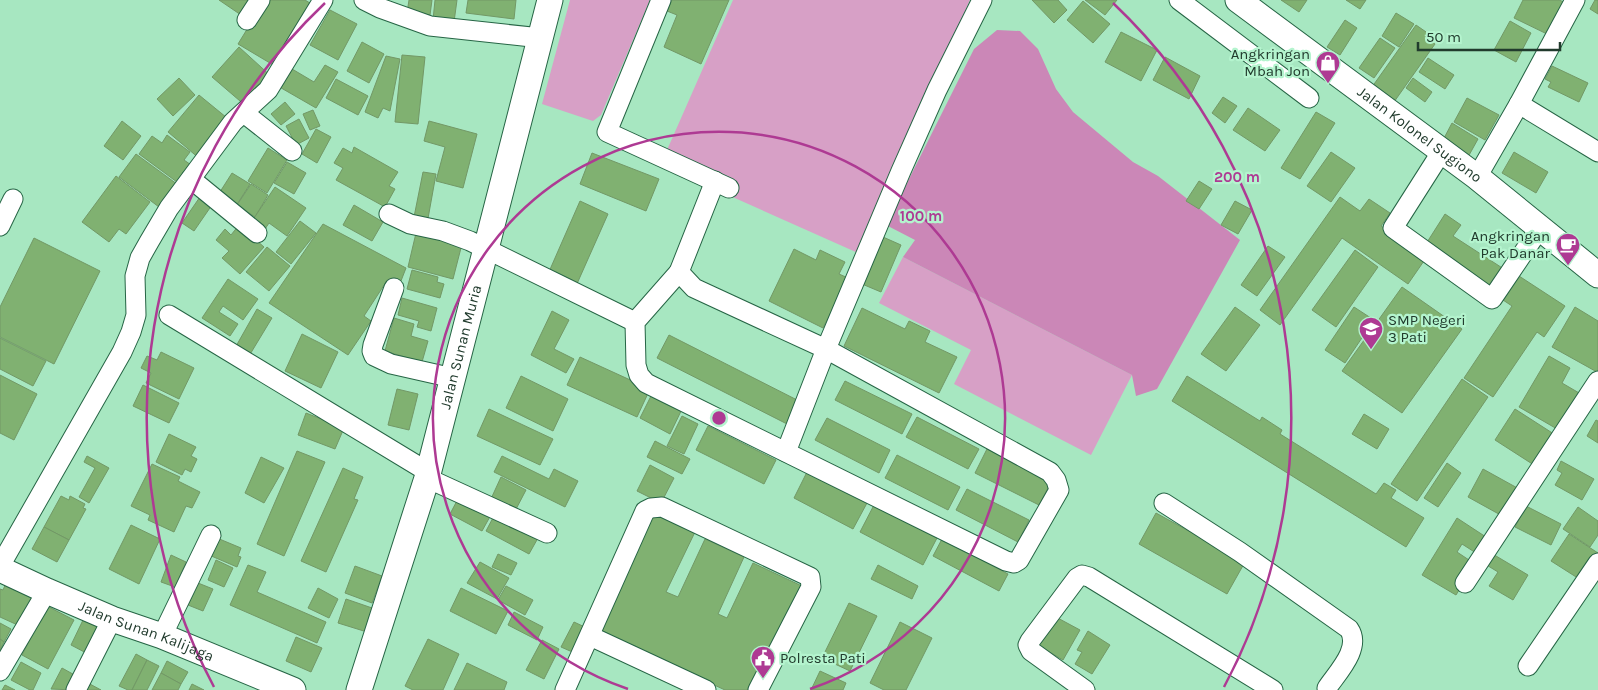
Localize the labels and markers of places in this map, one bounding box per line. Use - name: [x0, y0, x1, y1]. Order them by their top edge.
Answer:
- place label: Angkringan Mbah Jon: [1231, 45, 1310, 80]
- shop icon: Angkringan Mbah Jon: [1315, 50, 1341, 84]
- place label: Angkringan Pak Danar: [1471, 227, 1551, 262]
- cafe icon: Angkringan Pak Danar: [1555, 232, 1581, 266]
- place label: SMP Negeri 3 Pati: [1388, 311, 1466, 346]
- school or university icon: SMP Negeri 3 Pati: [1358, 316, 1384, 350]
- centre of rings: [710, 409, 728, 427]
- public building icon: Polresta Pati: [750, 645, 776, 679]
- place label: Polresta Pati: [780, 649, 866, 667]

